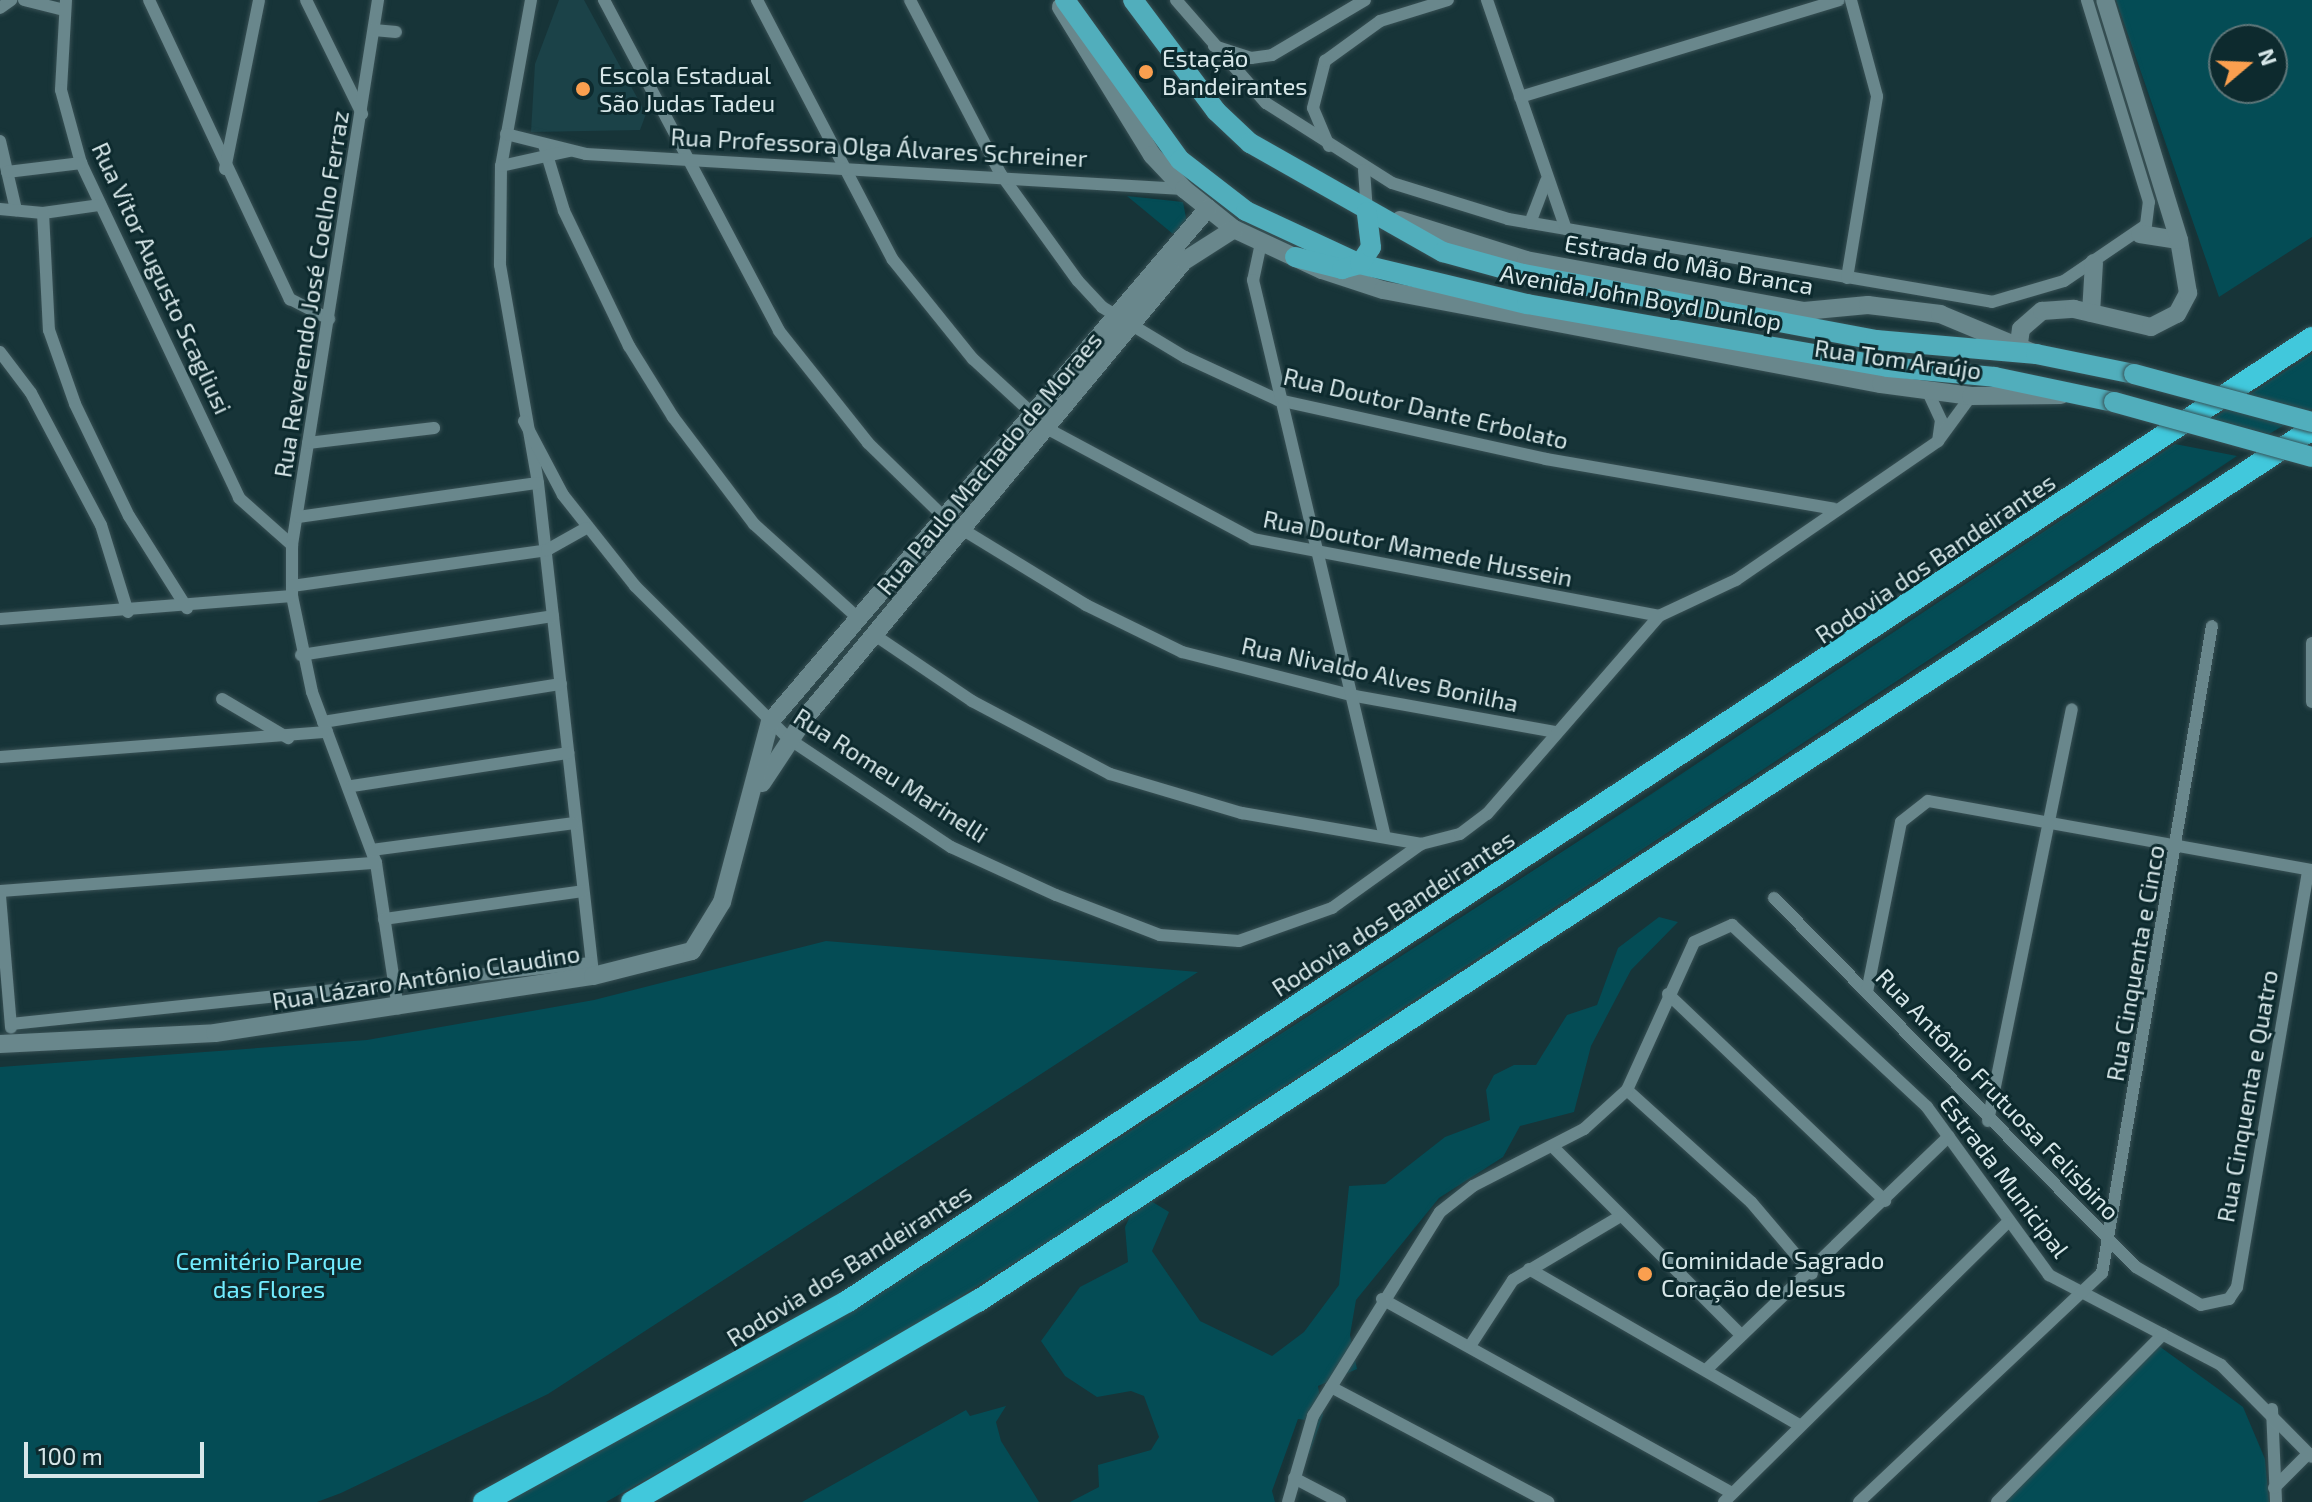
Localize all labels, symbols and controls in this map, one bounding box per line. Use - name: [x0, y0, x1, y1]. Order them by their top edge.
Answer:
- north arrow: [2208, 24, 2288, 104]
- place label: Estação Bandeirantes: [1162, 44, 1308, 100]
- text: N: [2254, 45, 2284, 69]
- place label: Escola Estadual São Judas Tadeu: [599, 61, 776, 117]
- marker: Estação Bandeirantes: [1137, 63, 1155, 81]
- marker: Escola Estadual São Judas Tadeu: [574, 80, 592, 98]
- street label: Rua Reverendo José Coelho Ferraz: [268, 108, 354, 480]
- street label: Rua Professora Olga Álvares Schreiner: [670, 122, 1088, 172]
- street label: Rua Vitor Augusto Scagliusi: [86, 137, 238, 419]
- street label: Estrada do Mão Branca: [1562, 228, 1816, 300]
- street label: Avenida John Boyd Dunlop: [1498, 258, 1784, 336]
- street label: Rua Paulo Machado de Moraes: [870, 326, 1108, 600]
- street label: Rua Tom Araújo: [1812, 333, 1984, 385]
- street label: Rua Doutor Dante Erbolato: [1281, 361, 1571, 455]
- street label: Rodovia dos Bandeirantes: [1810, 467, 2060, 649]
- street label: Rua Doutor Mamede Hussein: [1261, 504, 1575, 592]
- street label: Rua Nivaldo Alves Bonilha: [1239, 631, 1521, 717]
- street label: Rua Romeu Marinelli: [789, 702, 993, 848]
- street label: Rodovia dos Bandeirantes: [1266, 824, 1520, 1002]
- street label: Rua Cinquenta e Cinco: [2100, 843, 2170, 1083]
- street label: Rua Lázaro Antônio Claudino: [270, 938, 582, 1016]
- street label: Rua Antônio Frutuosa Felisbino: [1870, 962, 2126, 1226]
- street label: Rua Cinquenta e Quatro: [2211, 968, 2283, 1224]
- street label: Estrada Municipal: [1934, 1089, 2076, 1263]
- street label: Rodovia dos Bandeirantes: [721, 1178, 977, 1352]
- place label: Cominidade Sagrado Coração de Jesus: [1661, 1246, 1884, 1302]
- park label: Cemitério Parque das Flores: [176, 1247, 362, 1303]
- marker: Cominidade Sagrado Coração de Jesus: [1636, 1265, 1654, 1283]
- scale bar: [28, 1426, 208, 1476]
- text: 100 m: [38, 1441, 103, 1470]

